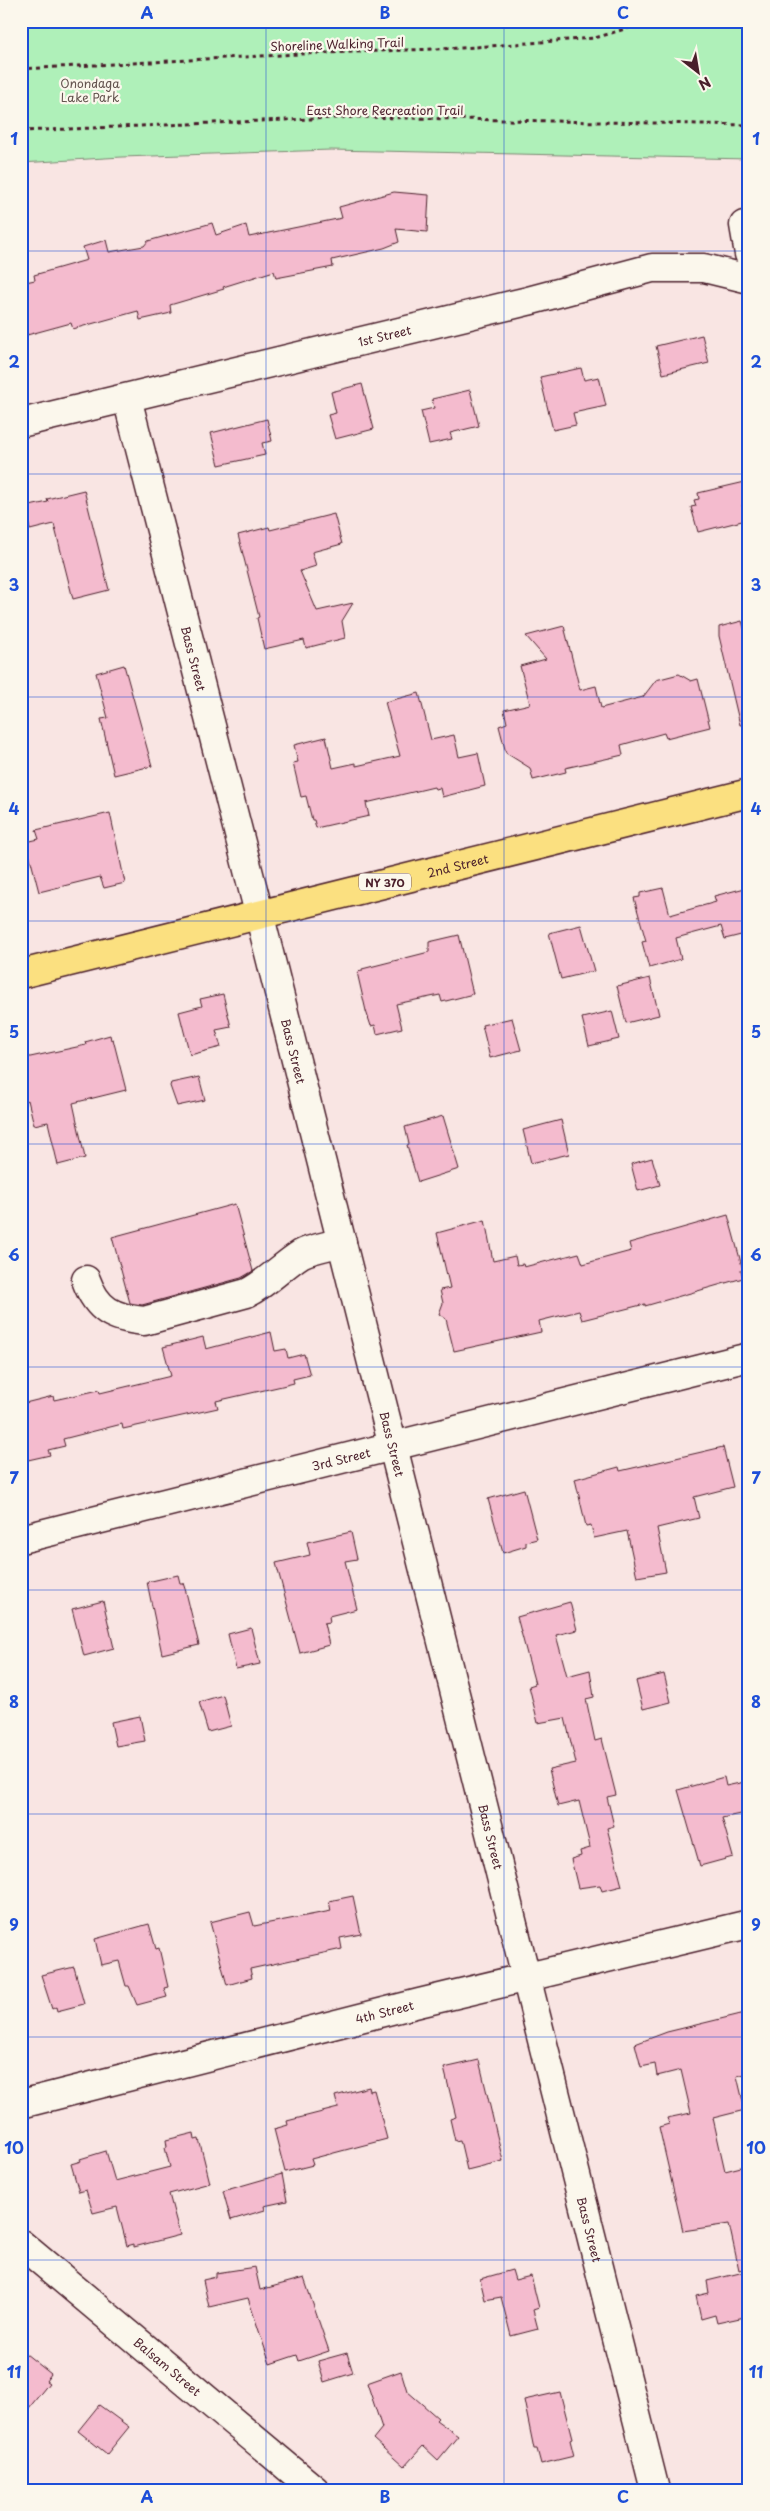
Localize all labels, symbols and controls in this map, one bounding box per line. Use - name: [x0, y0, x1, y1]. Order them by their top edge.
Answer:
- text: A: [141, 0, 154, 24]
- text: B: [380, 0, 391, 24]
- text: C: [617, 0, 629, 24]
- street label: Shoreline Walking Trail: [270, 33, 404, 55]
- north arrow: [672, 48, 722, 98]
- text: N: [695, 72, 715, 95]
- park label: Onondaga Lake Park: [60, 74, 120, 106]
- street label: East Shore Recreation Trail: [306, 101, 464, 119]
- text: 1: [10, 126, 18, 150]
- text: 1: [752, 126, 760, 150]
- street label: 1st Street: [356, 320, 413, 351]
- text: 2: [8, 349, 20, 373]
- text: 2: [750, 349, 762, 373]
- text: 3: [9, 572, 19, 596]
- text: 3: [751, 572, 761, 596]
- street label: Bass Street: [177, 624, 211, 693]
- text: 4: [9, 796, 20, 820]
- text: 4: [751, 796, 762, 820]
- street label: 2nd Street: [425, 849, 490, 882]
- road number: NY 370: [359, 874, 411, 890]
- street label: Bass Street: [277, 1017, 311, 1086]
- text: 5: [9, 1019, 19, 1043]
- text: 5: [751, 1019, 761, 1043]
- text: 6: [8, 1242, 20, 1266]
- text: 6: [750, 1242, 762, 1266]
- street label: Bass Street: [375, 1409, 409, 1478]
- street label: 3rd Street: [310, 1443, 372, 1475]
- text: 7: [9, 1465, 19, 1489]
- text: 7: [751, 1465, 761, 1489]
- text: 8: [9, 1689, 19, 1713]
- text: 8: [751, 1689, 761, 1713]
- street label: Bass Street: [474, 1802, 508, 1871]
- text: 9: [9, 1912, 19, 1936]
- text: 9: [751, 1912, 761, 1936]
- street label: 4th Street: [353, 1996, 416, 2028]
- text: 10: [4, 2135, 24, 2159]
- text: 10: [746, 2135, 766, 2159]
- street label: Bass Street: [573, 2195, 606, 2264]
- street label: Balsam Street: [130, 2333, 205, 2400]
- text: 11: [7, 2359, 21, 2383]
- text: 11: [749, 2359, 763, 2383]
- text: A: [141, 2484, 154, 2508]
- text: B: [380, 2484, 391, 2508]
- text: C: [617, 2484, 629, 2508]

